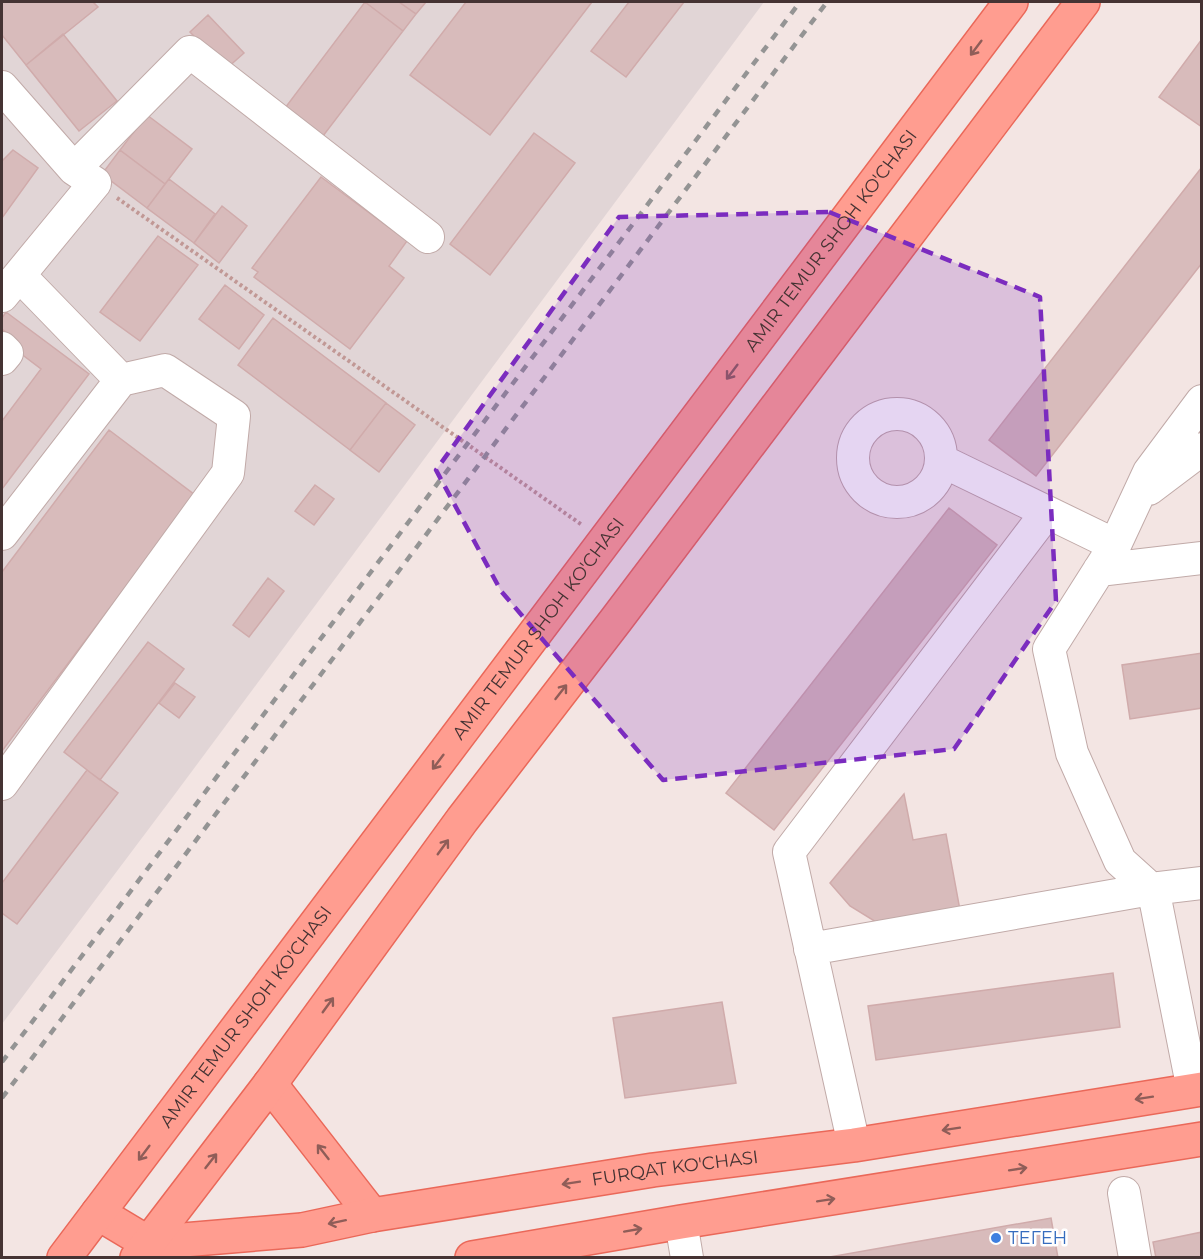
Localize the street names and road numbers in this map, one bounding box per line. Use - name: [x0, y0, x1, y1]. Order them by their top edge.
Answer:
- street label: AMIR TEMUR SHOH KO'CHASI: [740, 125, 922, 356]
- street label: AMIR TEMUR SHOH KO'CHASI: [448, 514, 629, 744]
- street label: AMIR TEMUR SHOH KO'CHASI: [155, 902, 337, 1132]
- street label: FURQAT KO'CHASI: [590, 1146, 760, 1191]

